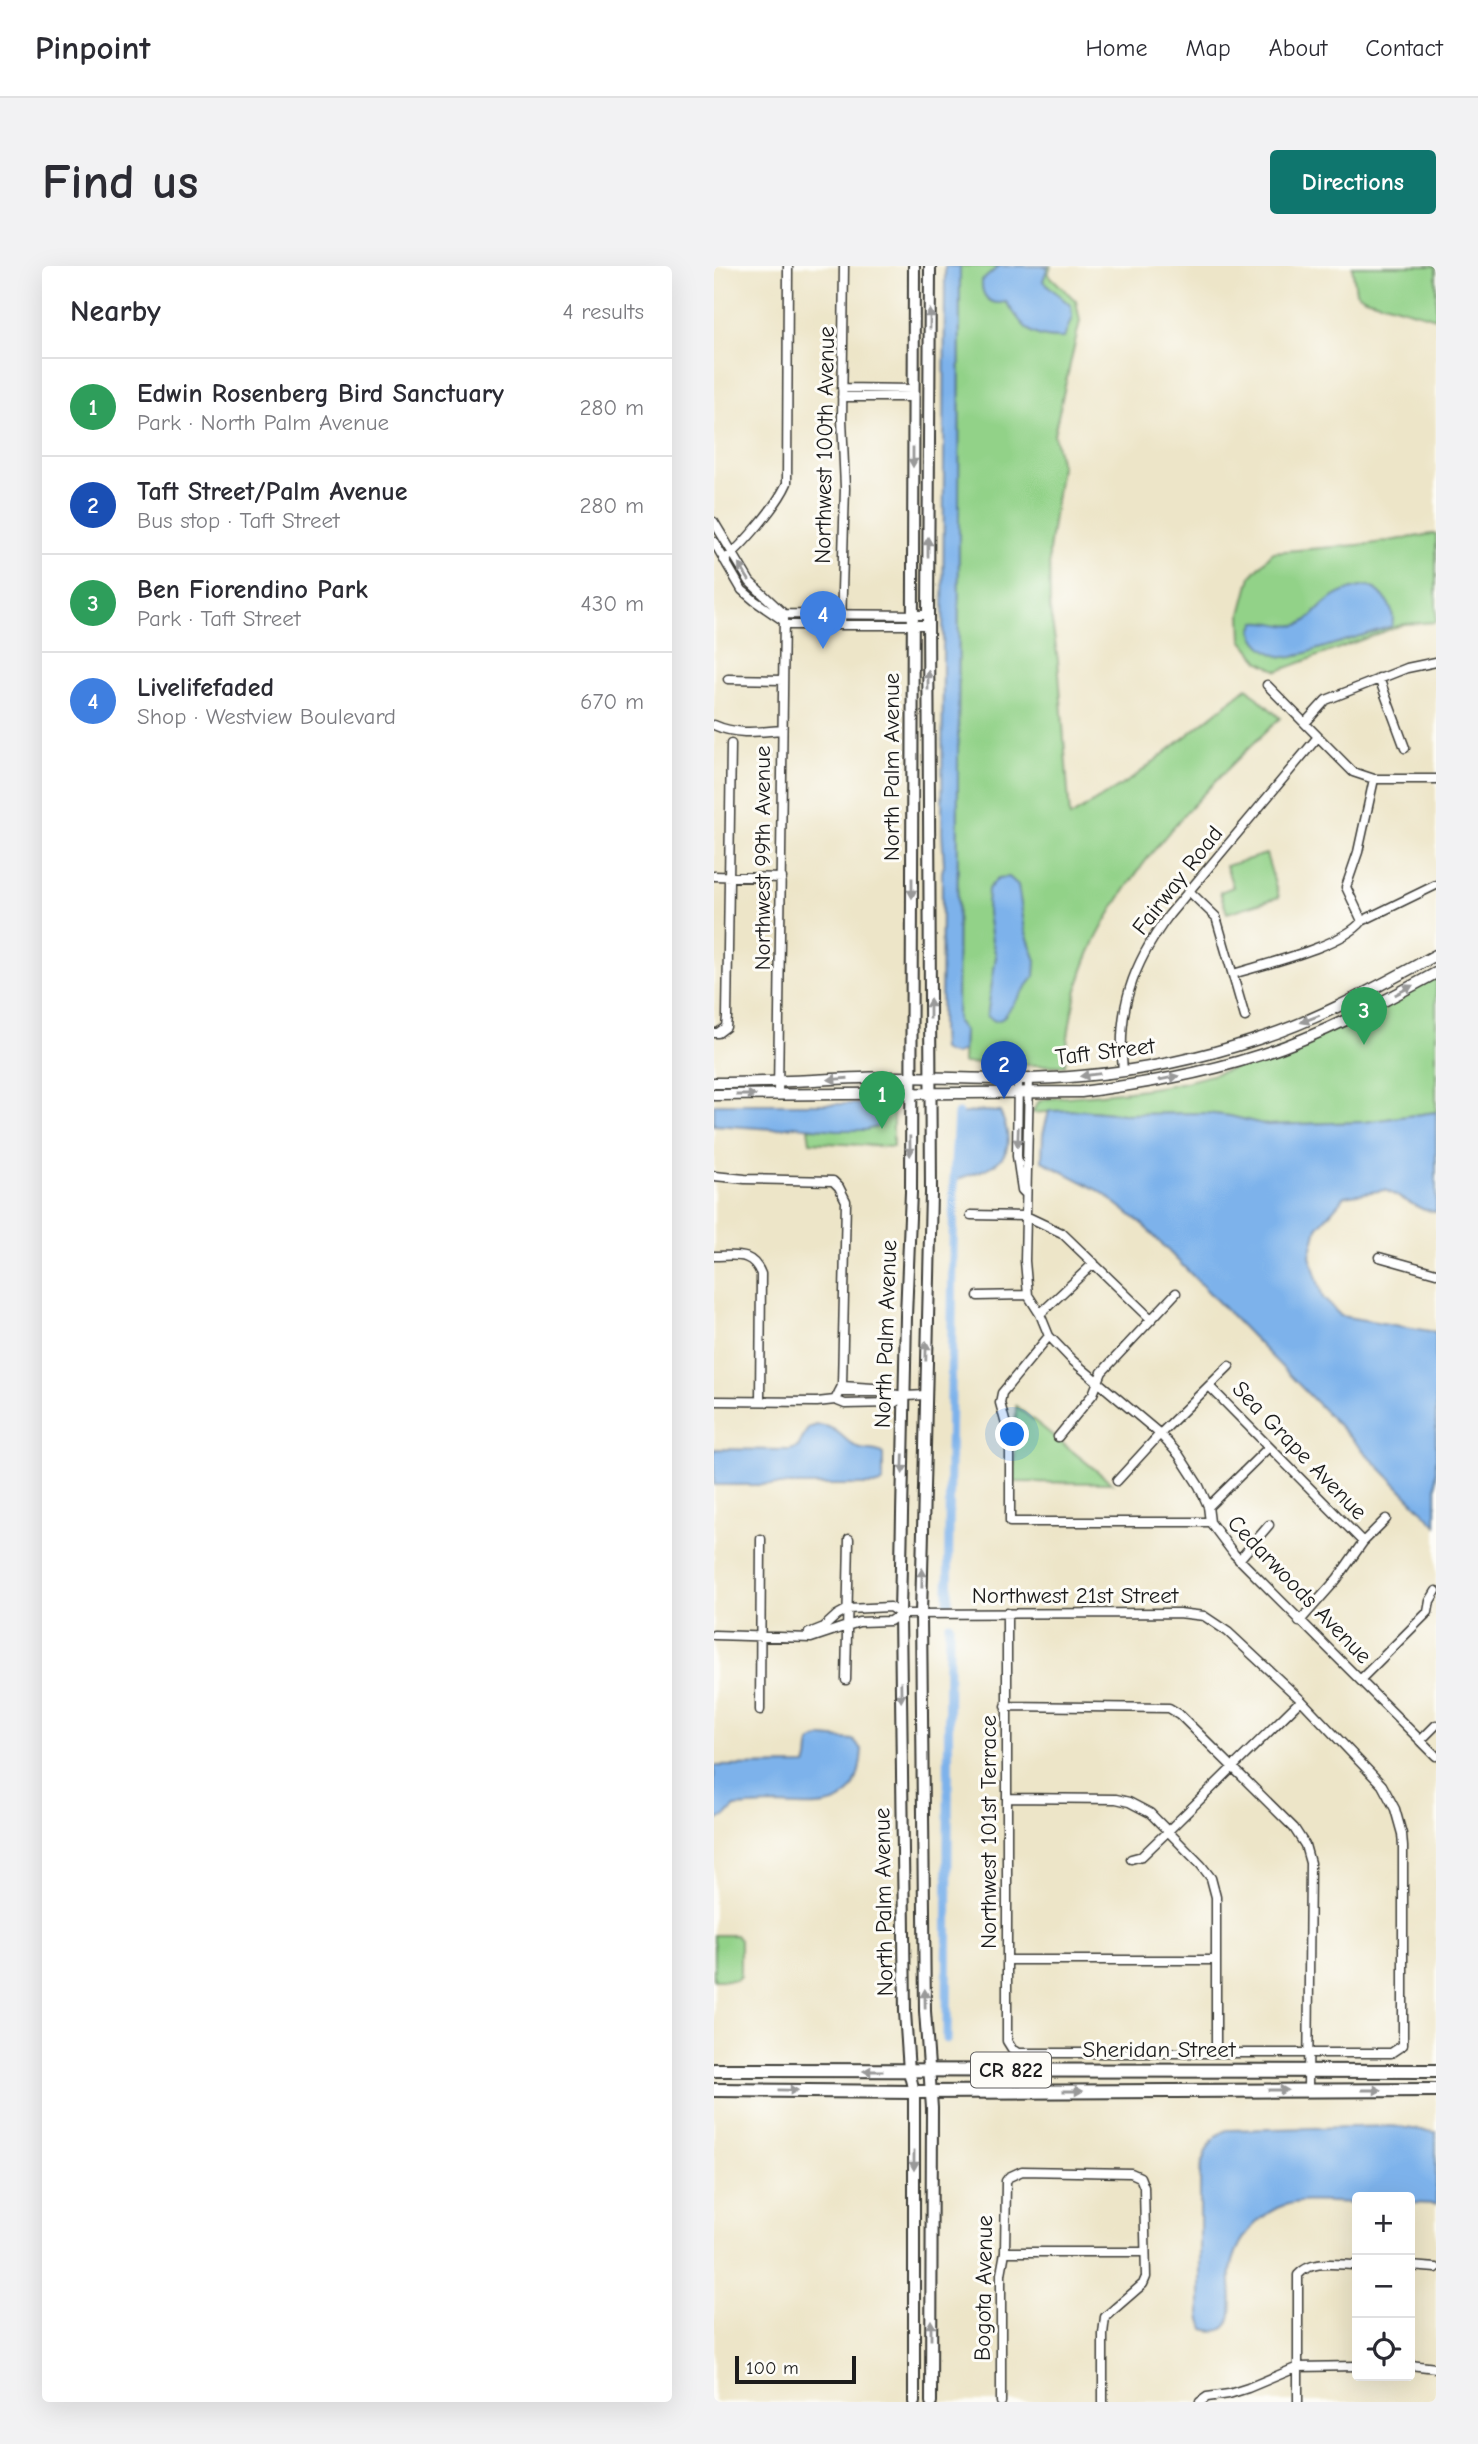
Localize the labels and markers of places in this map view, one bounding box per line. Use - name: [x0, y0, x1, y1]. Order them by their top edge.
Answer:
- pin: 4: [800, 591, 846, 649]
- pin: 3: [1341, 987, 1387, 1045]
- pin: 2: [981, 1041, 1027, 1099]
- pin: 1: [859, 1071, 905, 1129]

